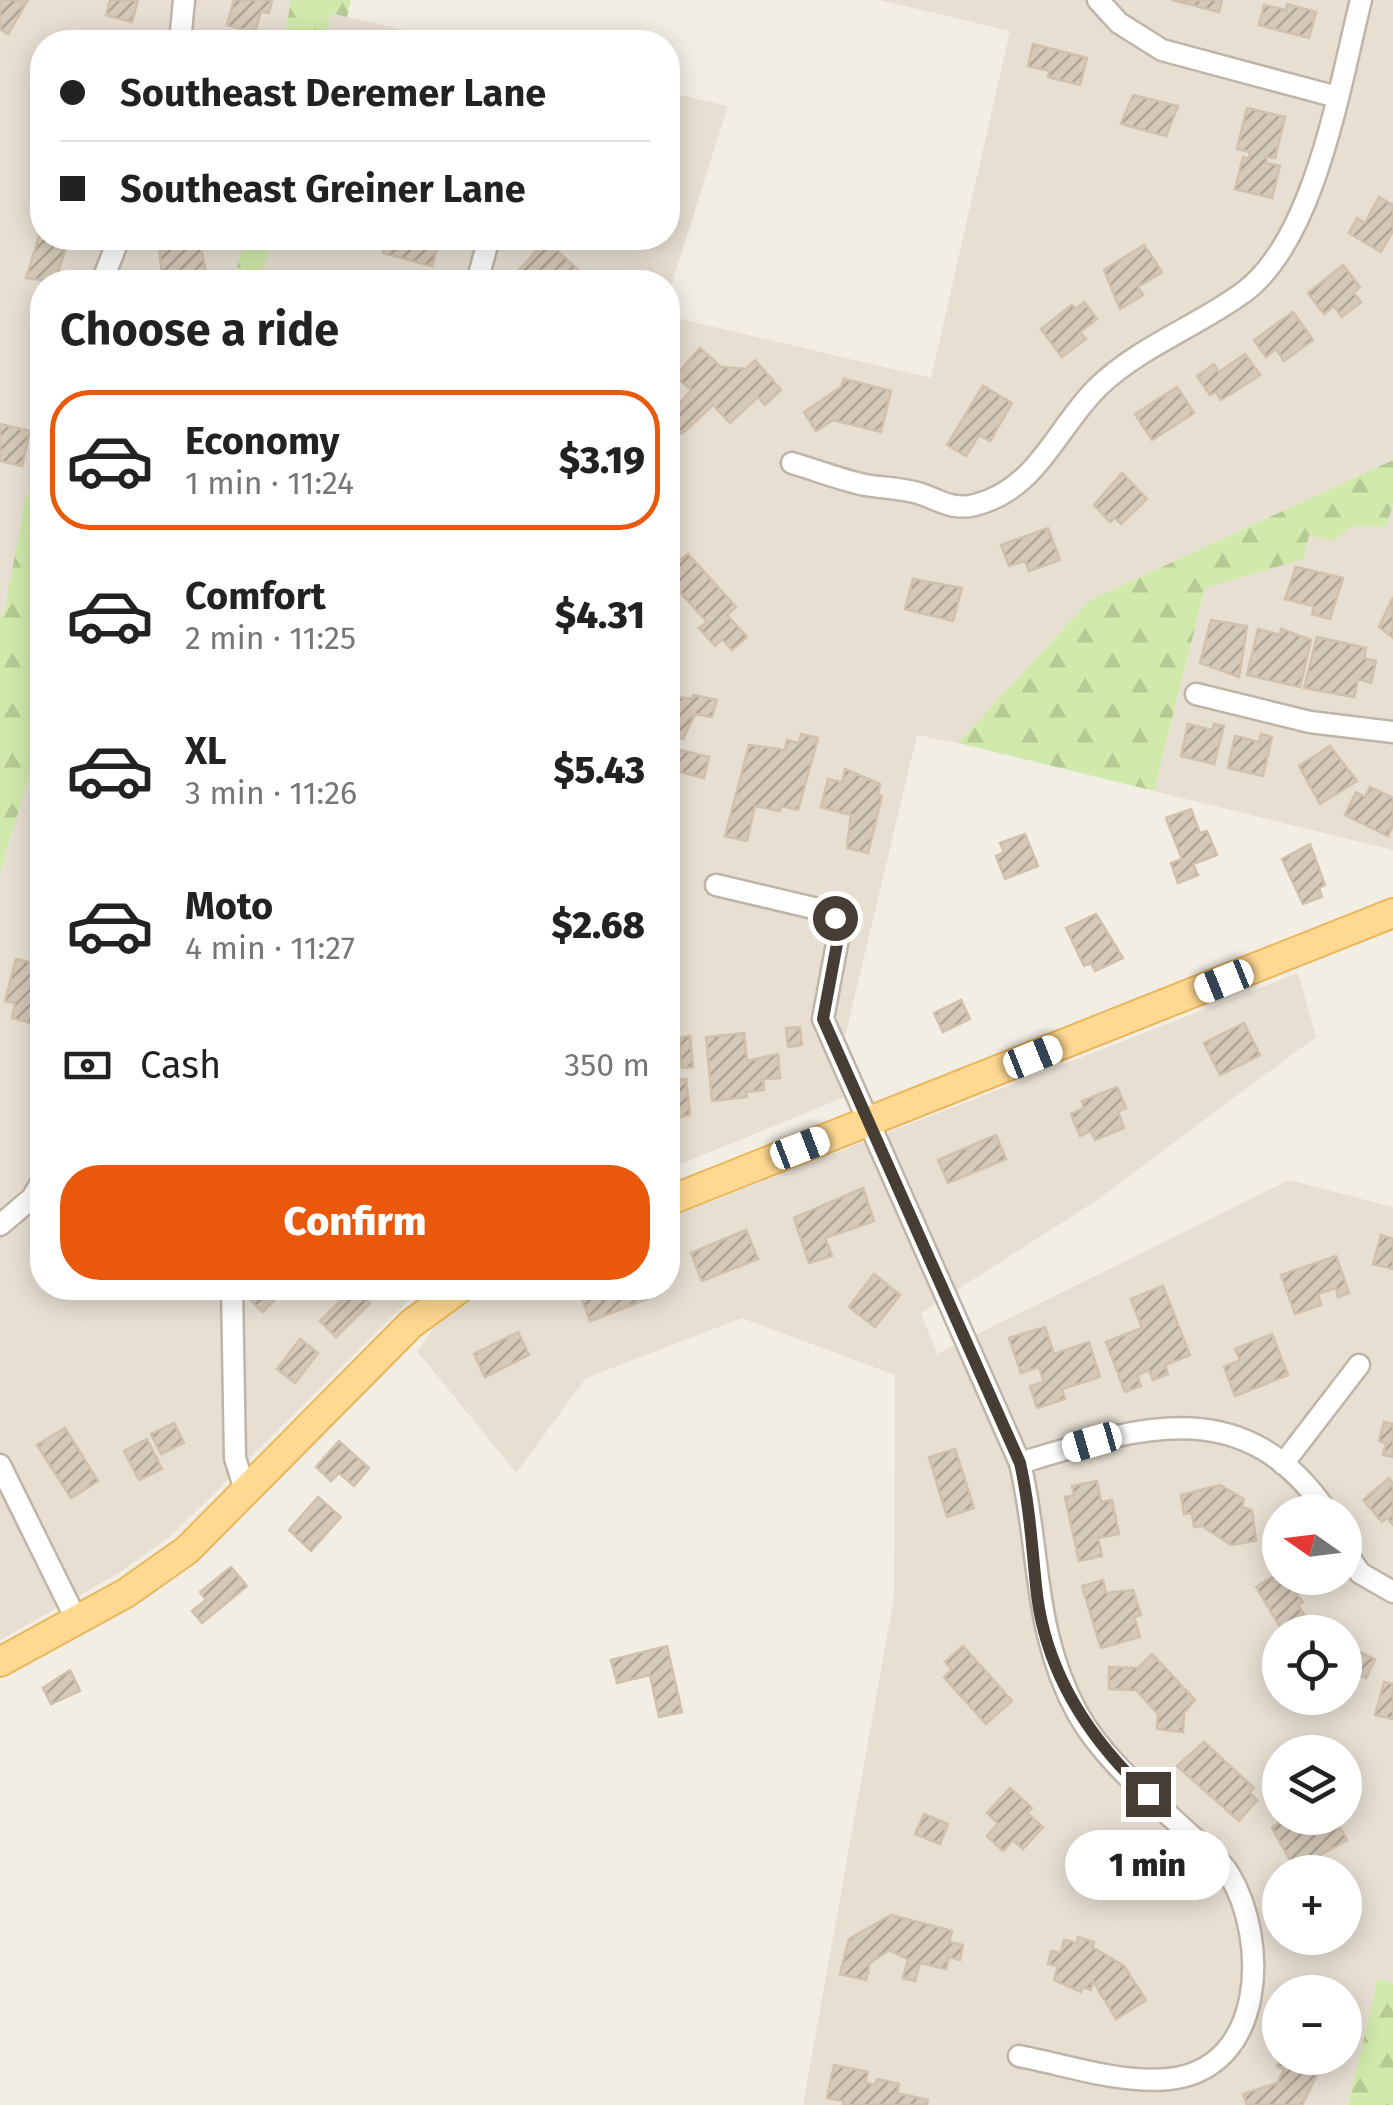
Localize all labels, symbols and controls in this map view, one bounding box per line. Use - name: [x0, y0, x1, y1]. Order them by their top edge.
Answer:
- text: Southeast Deremer Lane: [120, 70, 546, 116]
- text: Southeast Greiner Lane: [120, 166, 526, 212]
- text: Choose a ride: [60, 303, 339, 357]
- icon: car: [65, 415, 155, 505]
- text: Economy: [185, 418, 340, 464]
- text: $3.19: [559, 437, 645, 483]
- text: 1 min · 11:24: [185, 464, 354, 502]
- icon: car: [65, 570, 155, 660]
- text: Comfort: [185, 573, 326, 619]
- text: $4.31: [555, 592, 645, 638]
- text: 2 min · 11:25: [185, 619, 356, 657]
- icon: car: [65, 725, 155, 815]
- text: XL: [185, 728, 227, 774]
- text: $5.43: [553, 747, 645, 793]
- text: 3 min · 11:26: [185, 774, 357, 812]
- icon: car: [65, 880, 155, 970]
- text: Moto: [185, 883, 273, 929]
- route start: [813, 896, 858, 941]
- text: $2.68: [551, 902, 645, 948]
- text: 4 min · 11:27: [185, 929, 355, 967]
- car: [1191, 956, 1257, 1006]
- car: [1000, 1032, 1066, 1082]
- icon: cash: [60, 1038, 115, 1093]
- text: Cash: [140, 1042, 221, 1088]
- text: 350 m: [564, 1046, 650, 1084]
- car: [767, 1123, 833, 1173]
- button: Confirm: [60, 1165, 650, 1280]
- car: [1059, 1419, 1125, 1465]
- north arrow: [1262, 1495, 1362, 1595]
- map controls: [1262, 1495, 1362, 2075]
- button: locate: [1262, 1615, 1362, 1715]
- button: layers: [1262, 1735, 1362, 1835]
- route end: [1126, 1772, 1171, 1817]
- callout: 1 min: [1066, 1829, 1230, 1899]
- text: 1 min: [1109, 1846, 1186, 1884]
- button: +: [1262, 1855, 1362, 1955]
- button: −: [1262, 1975, 1362, 2075]

